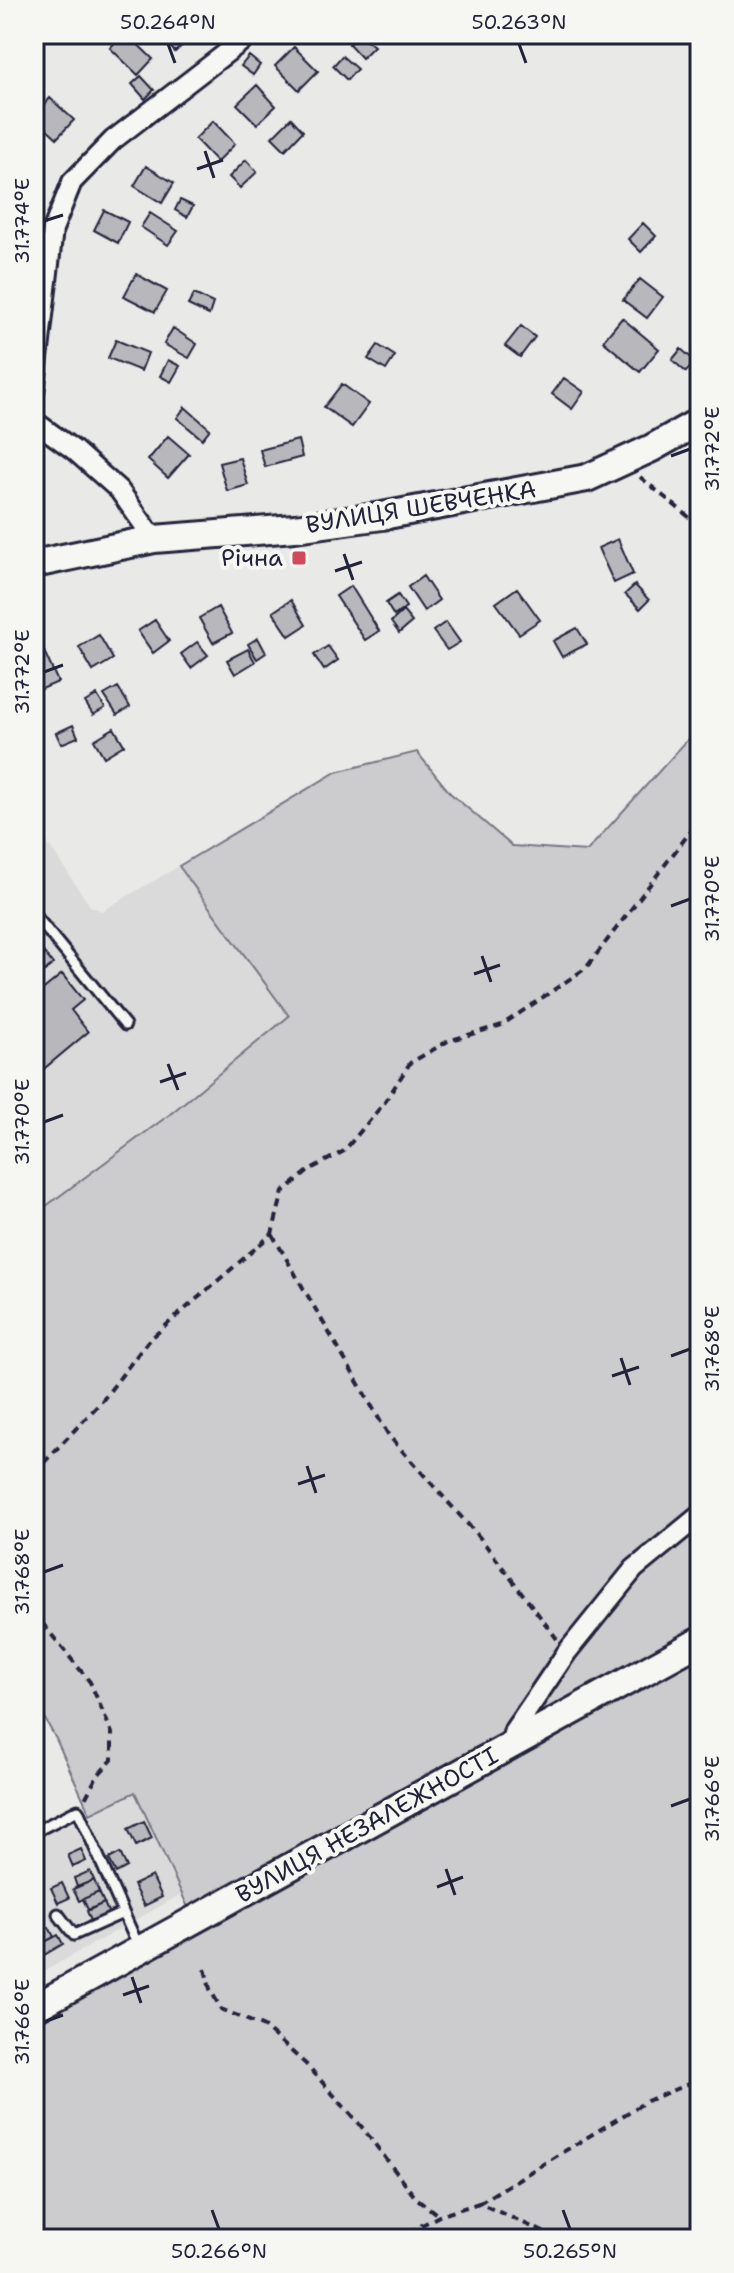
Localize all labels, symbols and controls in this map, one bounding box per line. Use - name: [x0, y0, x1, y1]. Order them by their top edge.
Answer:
- text: 50.264°N: [120, 9, 216, 35]
- text: 50.263°N: [471, 9, 567, 35]
- text: 31.774°E: [9, 178, 35, 264]
- text: 31.772°E: [699, 406, 725, 492]
- street label: ВУЛИЦЯ ШЕВЧЕНКА: [303, 473, 539, 541]
- place label: Річна: [221, 542, 283, 574]
- marker: Річна: [290, 549, 308, 567]
- text: 31.772°E: [9, 629, 35, 715]
- text: 31.770°E: [699, 856, 725, 942]
- text: 31.770°E: [9, 1079, 35, 1165]
- text: 31.768°E: [699, 1306, 725, 1392]
- text: 31.768°E: [9, 1529, 35, 1615]
- street label: ВУЛИЦЯ НЕЗАЛЕЖНОСТІ: [230, 1739, 504, 1911]
- text: 31.766°E: [699, 1755, 725, 1843]
- text: 31.766°E: [9, 1978, 35, 2066]
- text: 50.266°N: [171, 2238, 267, 2264]
- text: 50.265°N: [523, 2238, 617, 2264]

